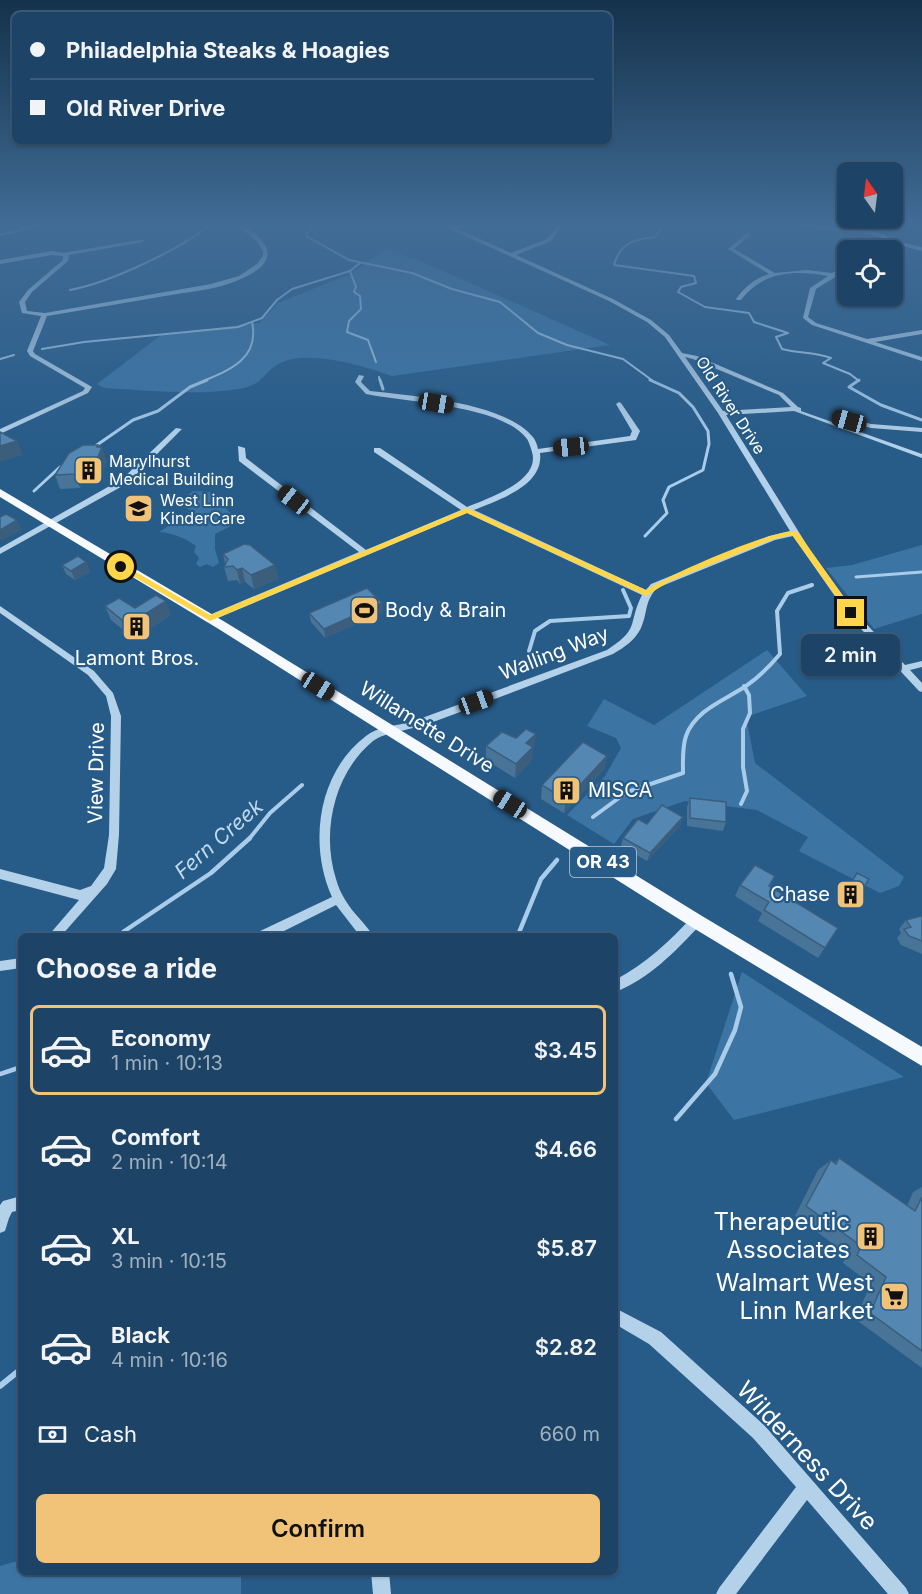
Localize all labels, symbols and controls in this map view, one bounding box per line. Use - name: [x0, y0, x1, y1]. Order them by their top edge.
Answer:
- text: Philadelphia Steaks & Hoagies: [66, 37, 390, 63]
- text: Old River Drive: [66, 95, 225, 121]
- north arrow: [837, 162, 903, 228]
- map controls: [837, 162, 903, 306]
- button: locate: [837, 240, 903, 306]
- street label: Old River Drive: [692, 352, 770, 458]
- car: [417, 391, 455, 415]
- car: [829, 407, 869, 435]
- car: [552, 436, 590, 458]
- place label: Marylhurst Medical Building: [109, 451, 234, 489]
- building icon: Marylhurst Medical Building: [72, 454, 104, 486]
- car: [274, 482, 314, 518]
- place label: West Linn KinderCare: [160, 490, 245, 528]
- school or university icon: West Linn KinderCare: [123, 493, 155, 525]
- route start: [107, 553, 134, 580]
- sports icon: Body & Brain: [348, 594, 380, 626]
- place label: Body & Brain: [385, 598, 506, 622]
- route end: [837, 599, 864, 626]
- building icon: Lamont Bros.: [121, 611, 153, 643]
- street label: Walling Way: [496, 621, 612, 685]
- callout: 2 min: [802, 634, 900, 676]
- text: 2 min: [824, 643, 877, 667]
- place label: Lamont Bros.: [75, 646, 199, 670]
- car: [298, 669, 338, 703]
- street label: Willamette Drive: [355, 676, 499, 778]
- car: [456, 687, 496, 717]
- street label: View Drive: [83, 722, 109, 824]
- building icon: MISCA: [551, 774, 583, 806]
- place label: MISCA: [588, 778, 652, 802]
- car: [490, 787, 530, 821]
- water label: Fern Creek: [169, 793, 268, 884]
- road number: OR 43: [570, 847, 636, 877]
- building icon: Chase: [835, 878, 867, 910]
- place label: Chase: [770, 882, 830, 906]
- text: Choose a ride: [36, 952, 217, 985]
- icon: car: [39, 1023, 93, 1077]
- text: Economy: [111, 1025, 211, 1051]
- text: $3.45: [534, 1037, 597, 1063]
- text: 1 min · 10:13: [111, 1051, 223, 1075]
- icon: car: [39, 1122, 93, 1176]
- text: Comfort: [111, 1124, 200, 1150]
- text: $4.66: [534, 1136, 597, 1162]
- text: 2 min · 10:14: [111, 1150, 228, 1174]
- place label: Therapeutic Associates: [714, 1207, 850, 1264]
- building icon: Therapeutic Associates: [855, 1220, 887, 1252]
- icon: car: [39, 1221, 93, 1275]
- text: XL: [111, 1223, 140, 1249]
- text: $5.87: [536, 1235, 597, 1261]
- text: 3 min · 10:15: [111, 1249, 227, 1273]
- place label: Walmart West Linn Market: [716, 1268, 873, 1325]
- supermarket icon: Walmart West Linn Market: [878, 1281, 910, 1313]
- icon: car: [39, 1320, 93, 1374]
- text: Black: [111, 1322, 170, 1348]
- text: $2.82: [535, 1334, 597, 1360]
- text: 4 min · 10:16: [111, 1348, 228, 1372]
- street label: Wilderness Drive: [731, 1375, 884, 1536]
- icon: cash: [36, 1418, 69, 1451]
- text: Cash: [84, 1421, 137, 1447]
- text: 660 m: [539, 1422, 600, 1446]
- button: Confirm: [36, 1494, 600, 1563]

